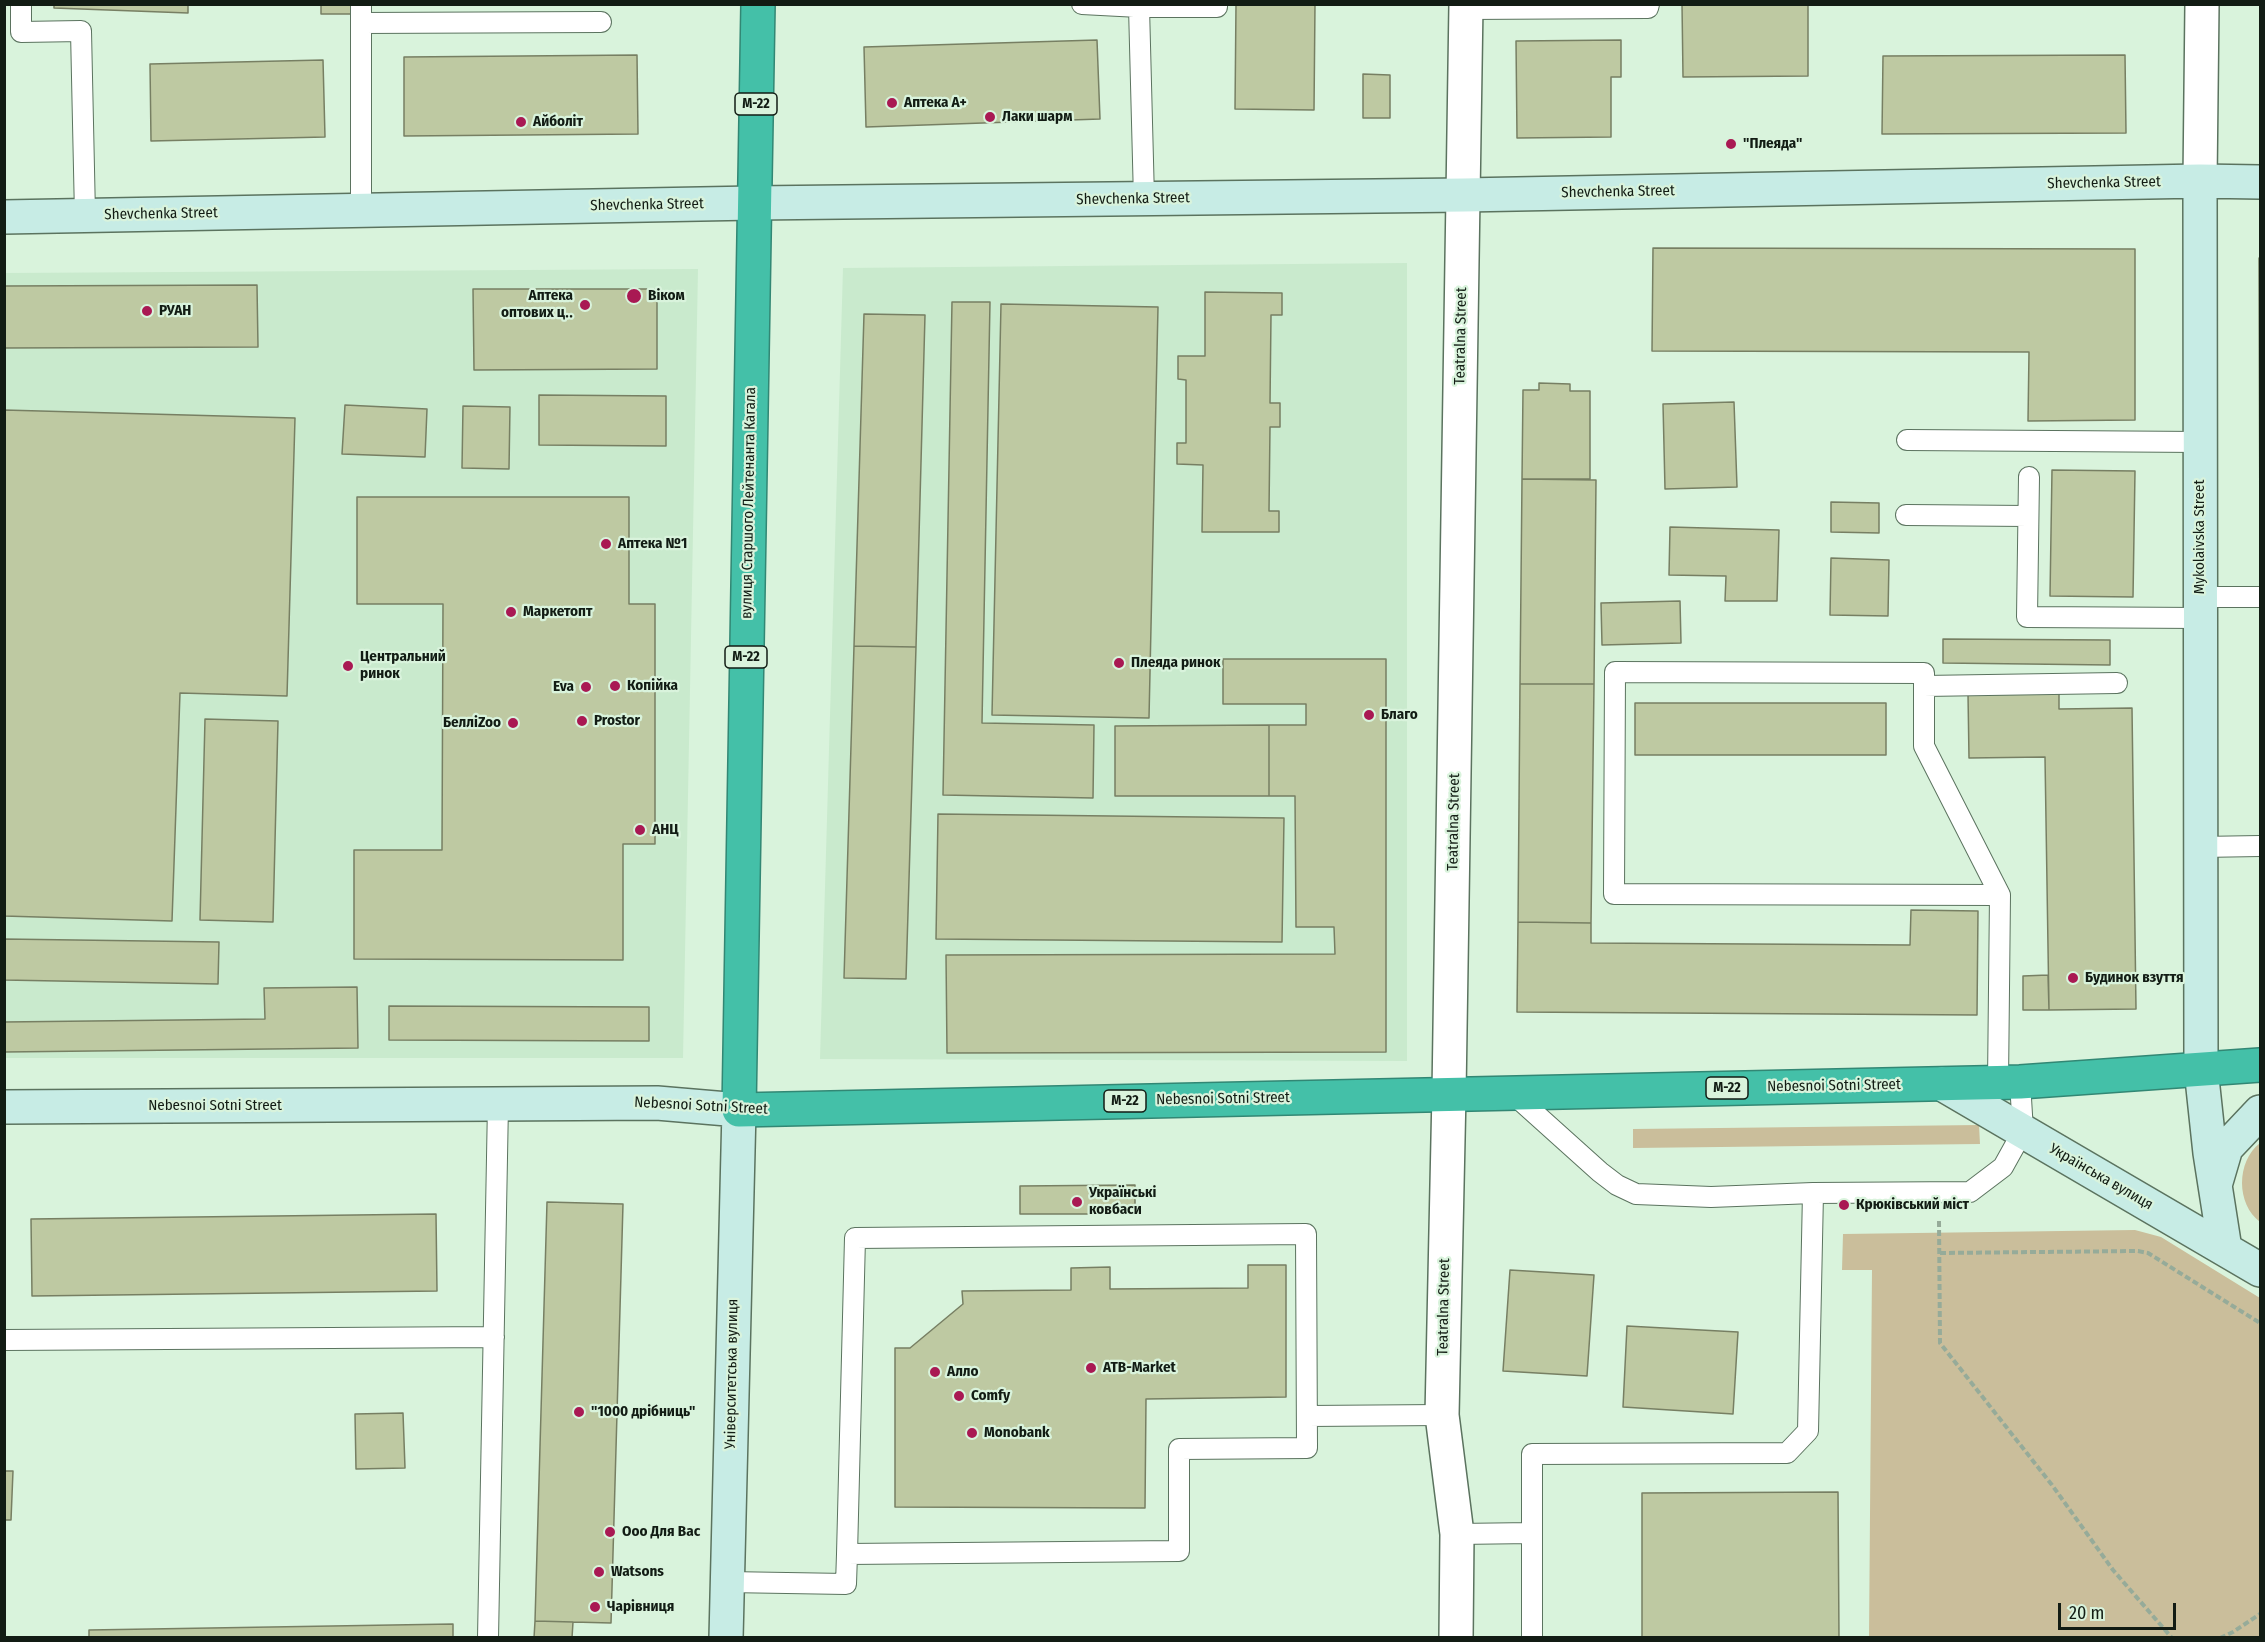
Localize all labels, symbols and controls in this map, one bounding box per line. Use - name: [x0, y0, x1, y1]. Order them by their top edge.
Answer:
- road number: М-22: [735, 93, 777, 115]
- place label: Аптека А+: [904, 94, 967, 112]
- marker: Аптека А+: [885, 96, 899, 110]
- place label: Лаки шарм: [1002, 108, 1072, 126]
- marker: Лаки шарм: [983, 110, 997, 124]
- place label: Айболіт: [533, 113, 583, 131]
- marker: Айболіт: [514, 115, 528, 129]
- place label: "Плеяда": [1743, 135, 1802, 153]
- marker: "Плеяда": [1724, 137, 1738, 151]
- street label: Shevchenka Street: [2047, 173, 2161, 193]
- street label: Shevchenka Street: [1561, 182, 1675, 202]
- street label: Shevchenka Street: [1076, 189, 1190, 209]
- street label: Shevchenka Street: [590, 195, 704, 215]
- street label: Shevchenka Street: [104, 204, 218, 224]
- place label: Аптека оптових ц‥: [501, 287, 573, 322]
- marker: Віком: [625, 287, 643, 305]
- place label: Віком: [648, 287, 685, 305]
- street label: Teatralna Street: [1451, 287, 1471, 385]
- marker: Аптека оптових ц‥: [578, 298, 592, 312]
- place label: РУАН: [159, 302, 191, 320]
- marker: РУАН: [140, 304, 154, 318]
- street label: вулиця Старшого Лейтенанта Кагала: [738, 387, 760, 619]
- street label: Mykolaivska Street: [2191, 480, 2209, 594]
- place label: Аптека №1: [618, 535, 687, 553]
- marker: Аптека №1: [599, 537, 613, 551]
- place label: Маркетопт: [523, 603, 592, 621]
- marker: Маркетопт: [504, 605, 518, 619]
- road number: М-22: [725, 646, 767, 668]
- place label: Центральний ринок: [360, 648, 446, 683]
- place label: Плеяда ринок: [1131, 654, 1221, 672]
- marker: Плеяда ринок: [1112, 656, 1126, 670]
- marker: Центральний ринок: [341, 659, 355, 673]
- place label: Копійка: [627, 677, 678, 695]
- place label: Eva: [553, 678, 574, 696]
- marker: Копійка: [608, 679, 622, 693]
- marker: Eva: [579, 680, 593, 694]
- place label: Благо: [1381, 706, 1418, 724]
- marker: Благо: [1362, 708, 1376, 722]
- place label: Prostor: [594, 712, 640, 730]
- place label: БелліZoo: [443, 714, 501, 732]
- marker: Prostor: [575, 714, 589, 728]
- marker: БелліZoo: [506, 716, 520, 730]
- street label: Teatralna Street: [1444, 773, 1464, 871]
- place label: АНЦ: [652, 821, 679, 839]
- marker: АНЦ: [633, 823, 647, 837]
- place label: Будинок взуття: [2085, 969, 2183, 987]
- marker: Будинок взуття: [2066, 971, 2080, 985]
- street label: Nebesnoi Sotni Street: [1767, 1076, 1901, 1096]
- road number: М-22: [1706, 1077, 1748, 1099]
- street label: Nebesnoi Sotni Street: [1156, 1089, 1290, 1109]
- road number: М-22: [1104, 1090, 1146, 1112]
- street label: Nebesnoi Sotni Street: [634, 1094, 768, 1118]
- street label: Nebesnoi Sotni Street: [148, 1097, 282, 1115]
- street label: Українська вулиця: [2046, 1140, 2156, 1214]
- place label: Українські ковбаси: [1089, 1184, 1156, 1219]
- marker: Українські ковбаси: [1070, 1195, 1084, 1209]
- place label: Крюківський міст: [1856, 1196, 1969, 1214]
- marker: Крюківський міст: [1837, 1198, 1851, 1212]
- street label: Teatralna Street: [1434, 1258, 1454, 1356]
- street label: Університетська вулиця: [722, 1299, 742, 1449]
- place label: ATB-Market: [1103, 1359, 1176, 1377]
- marker: ATB-Market: [1084, 1361, 1098, 1375]
- place label: Алло: [947, 1363, 979, 1381]
- marker: Алло: [928, 1365, 942, 1379]
- place label: Comfy: [971, 1387, 1010, 1405]
- marker: Comfy: [952, 1389, 966, 1403]
- place label: "1000 дрібниць": [591, 1403, 695, 1421]
- marker: "1000 дрібниць": [572, 1405, 586, 1419]
- place label: Monobank: [984, 1424, 1050, 1442]
- marker: Monobank: [965, 1426, 979, 1440]
- place label: Ооо Для Вас: [622, 1523, 700, 1541]
- marker: Ооо Для Вас: [603, 1525, 617, 1539]
- place label: Watsons: [611, 1563, 664, 1581]
- marker: Watsons: [592, 1565, 606, 1579]
- scale bar: [2061, 1591, 2180, 1629]
- place label: Чарівниця: [607, 1598, 674, 1616]
- marker: Чарівниця: [588, 1600, 602, 1614]
- text: 20 m: [2069, 1602, 2104, 1624]

